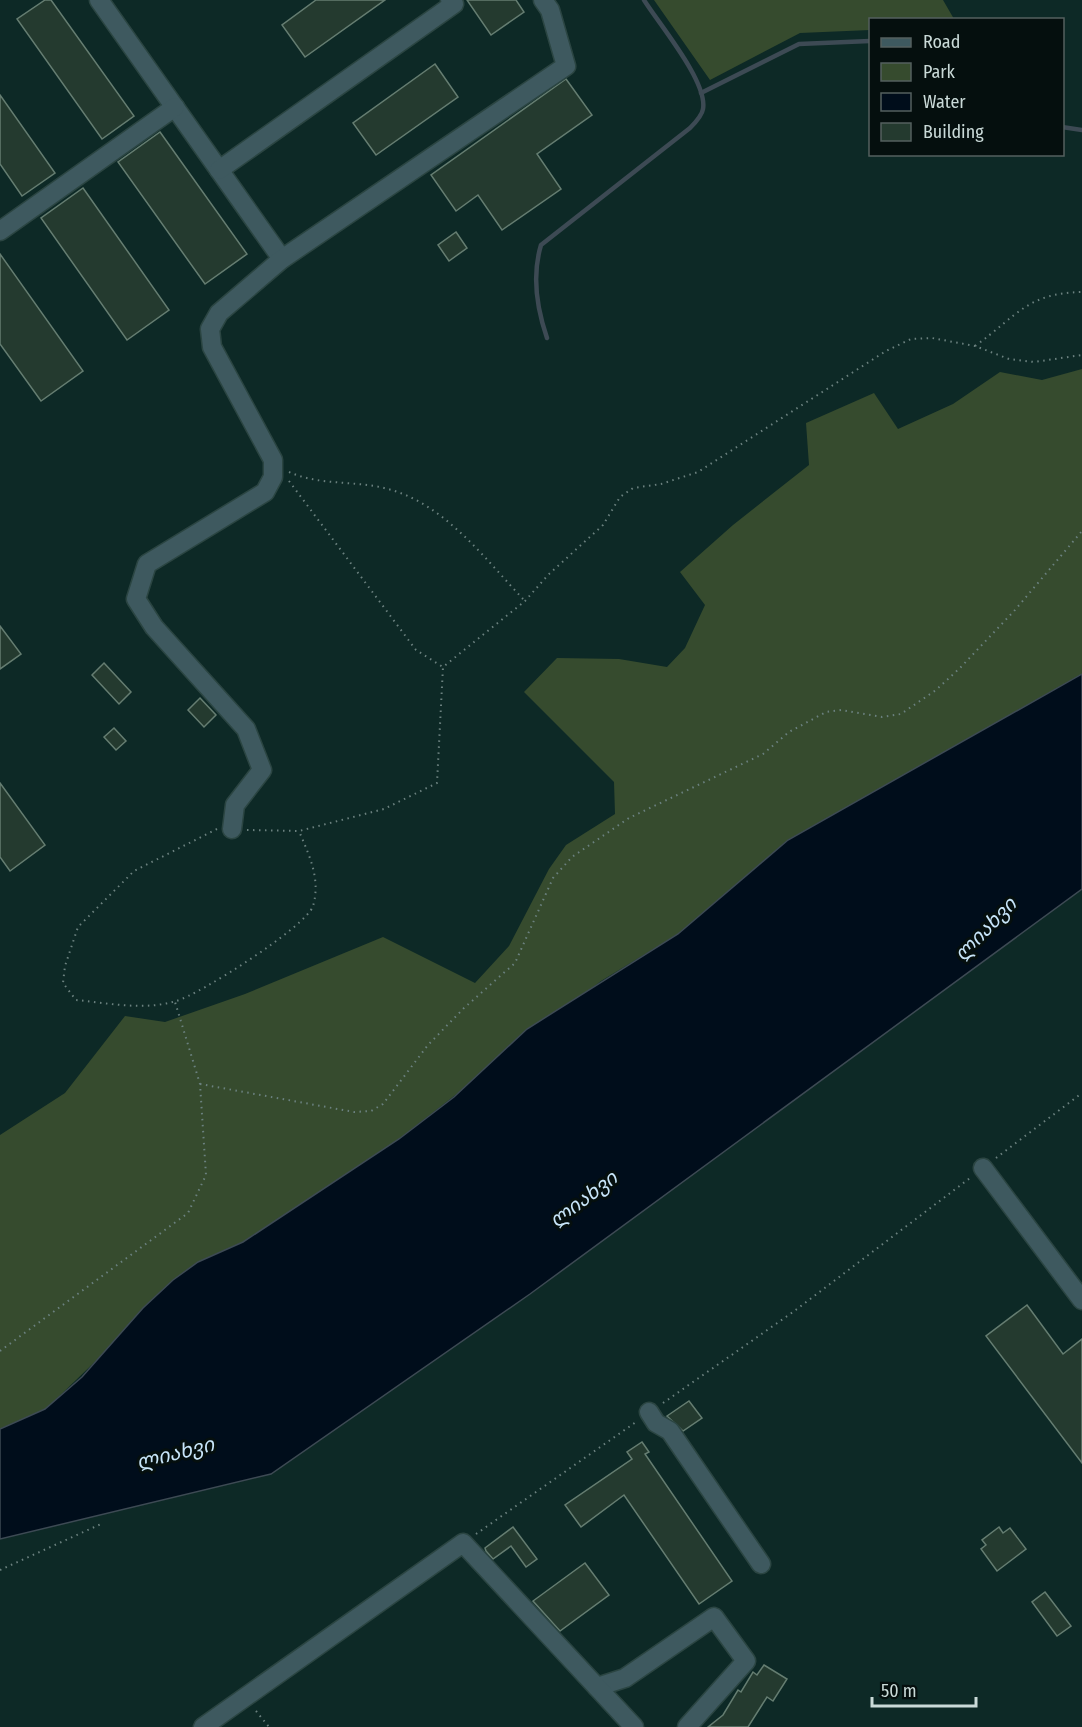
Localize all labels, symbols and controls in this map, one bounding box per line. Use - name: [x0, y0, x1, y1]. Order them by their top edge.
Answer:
- legend: [869, 18, 1064, 156]
- text: Road: [923, 31, 960, 53]
- text: Park: [923, 61, 956, 83]
- text: Water: [923, 91, 966, 113]
- text: Building: [923, 121, 984, 143]
- water label: ლიახვი: [949, 891, 1022, 966]
- water label: ლიახვი: [544, 1165, 623, 1232]
- water label: ლიახვი: [134, 1431, 218, 1474]
- scale bar: [872, 1670, 976, 1708]
- text: 50 m: [881, 1680, 917, 1702]

